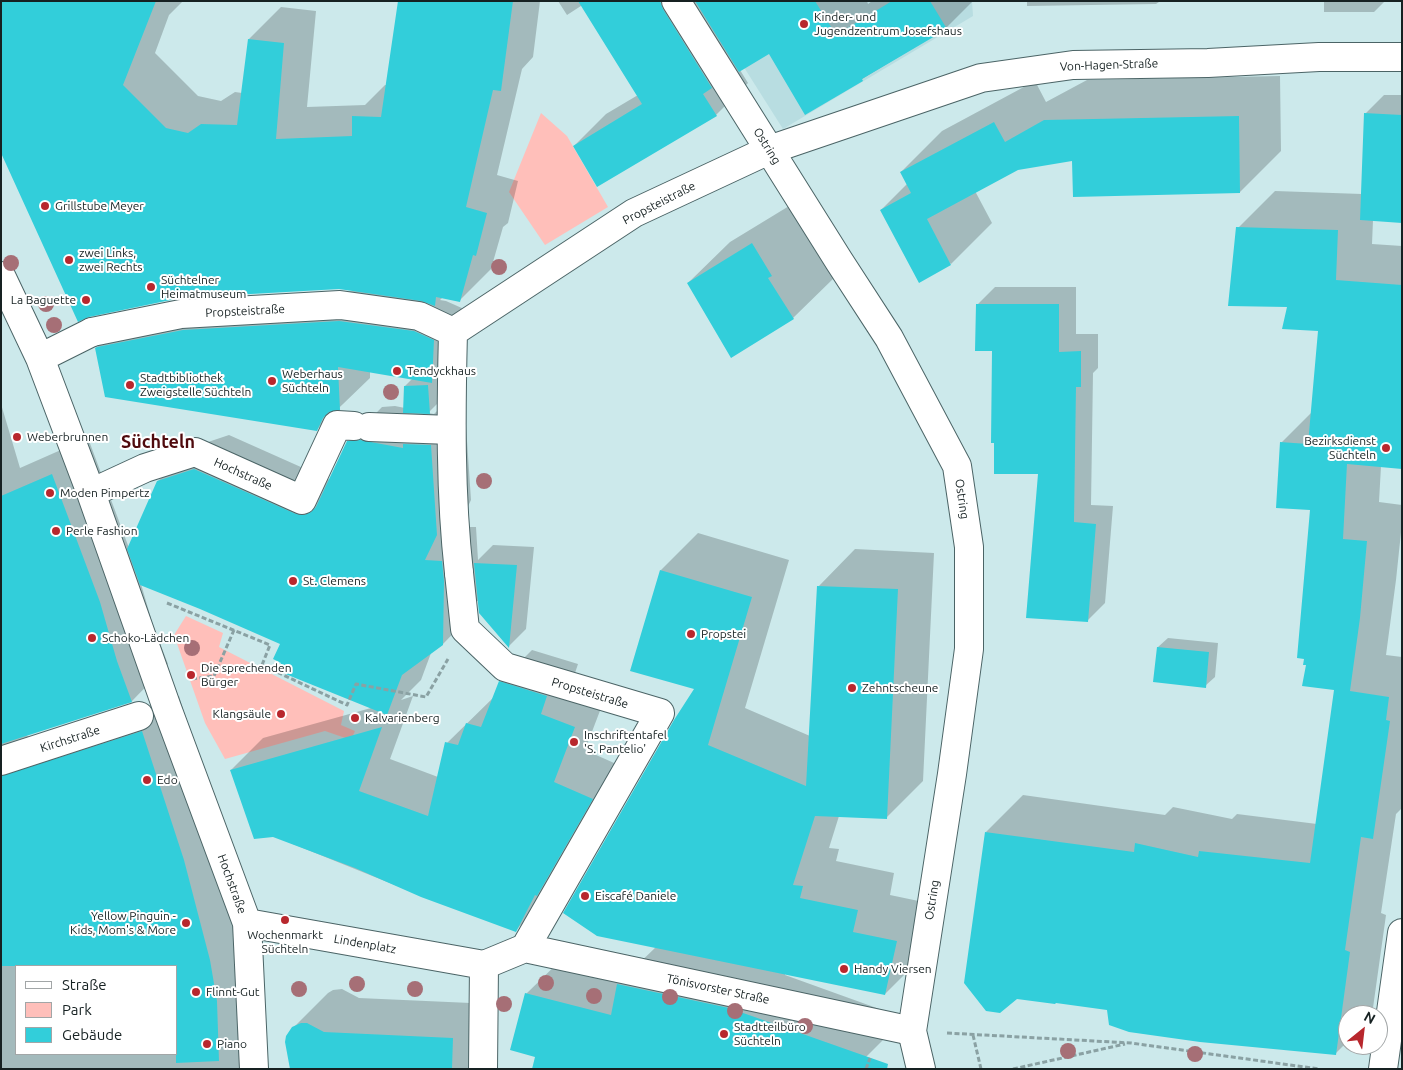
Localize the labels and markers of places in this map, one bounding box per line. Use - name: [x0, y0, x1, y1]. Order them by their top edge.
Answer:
- place label: Kinder- und Jugendzentrum Josefshaus: [814, 10, 962, 38]
- marker: Kinder- und Jugendzentrum Josefshaus: [798, 18, 810, 30]
- place label: Grillstube Meyer: [55, 199, 144, 213]
- marker: Grillstube Meyer: [39, 200, 51, 212]
- place label: zwei Links, zwei Rechts: [79, 246, 143, 274]
- marker: zwei Links, zwei Rechts: [63, 254, 75, 266]
- place label: Süchtelner Heimatmuseum: [161, 273, 246, 301]
- marker: Süchtelner Heimatmuseum: [145, 281, 157, 293]
- place label: La Baguette: [11, 293, 76, 307]
- marker: La Baguette: [80, 294, 92, 306]
- place label: Tendyckhaus: [407, 364, 476, 378]
- marker: Tendyckhaus: [391, 365, 403, 377]
- place label: Weberhaus Süchteln: [282, 367, 343, 395]
- place label: Stadtbibliothek Zweigstelle Süchteln: [140, 371, 251, 399]
- marker: Weberhaus Süchteln: [266, 375, 278, 387]
- marker: Stadtbibliothek Zweigstelle Süchteln: [124, 379, 136, 391]
- place label: Weberbrunnen: [27, 430, 108, 444]
- marker: Weberbrunnen: [11, 431, 23, 443]
- place label: Bezirksdienst Süchteln: [1304, 434, 1376, 462]
- marker: Bezirksdienst Süchteln: [1380, 442, 1392, 454]
- place label: Moden Pimpertz: [60, 486, 150, 500]
- marker: Moden Pimpertz: [44, 487, 56, 499]
- place label: Perle Fashion: [66, 524, 137, 538]
- marker: Perle Fashion: [50, 525, 62, 537]
- place label: St. Clemens: [303, 574, 366, 588]
- marker: St. Clemens: [287, 575, 299, 587]
- place label: Propstei: [701, 627, 746, 641]
- marker: Propstei: [685, 628, 697, 640]
- place label: Schoko-Lädchen: [102, 631, 189, 645]
- marker: Schoko-Lädchen: [86, 632, 98, 644]
- place label: Die sprechenden Bürger: [201, 661, 292, 689]
- marker: Die sprechenden Bürger: [185, 669, 197, 681]
- place label: Zehntscheune: [862, 681, 938, 695]
- marker: Zehntscheune: [846, 682, 858, 694]
- place label: Klangsäule: [213, 707, 271, 721]
- marker: Klangsäule: [275, 708, 287, 720]
- place label: Kalvarienberg: [365, 711, 440, 725]
- marker: Kalvarienberg: [349, 712, 361, 724]
- place label: Inschriftentafel 'S. Pantelio': [584, 728, 667, 756]
- marker: Inschriftentafel 'S. Pantelio': [568, 736, 580, 748]
- place label: Edo: [157, 773, 178, 787]
- marker: Edo: [141, 774, 153, 786]
- place label: Eiscafé Daniele: [595, 889, 676, 903]
- marker: Eiscafé Daniele: [579, 890, 591, 902]
- place label: Yellow Pinguin - Kids, Mom's & More: [70, 909, 176, 937]
- marker: Wochenmarkt Süchteln: [279, 914, 291, 926]
- marker: Yellow Pinguin - Kids, Mom's & More: [180, 917, 192, 929]
- place label: Wochenmarkt Süchteln: [247, 928, 323, 956]
- place label: Handy Viersen: [854, 962, 932, 976]
- marker: Handy Viersen: [838, 963, 850, 975]
- place label: Flinnt-Gut: [206, 985, 259, 999]
- marker: Flinnt-Gut: [190, 986, 202, 998]
- place label: Stadtteilbüro Süchteln: [734, 1020, 806, 1048]
- marker: Stadtteilbüro Süchteln: [718, 1028, 730, 1040]
- place label: Piano: [217, 1037, 247, 1051]
- marker: Piano: [201, 1038, 213, 1050]

